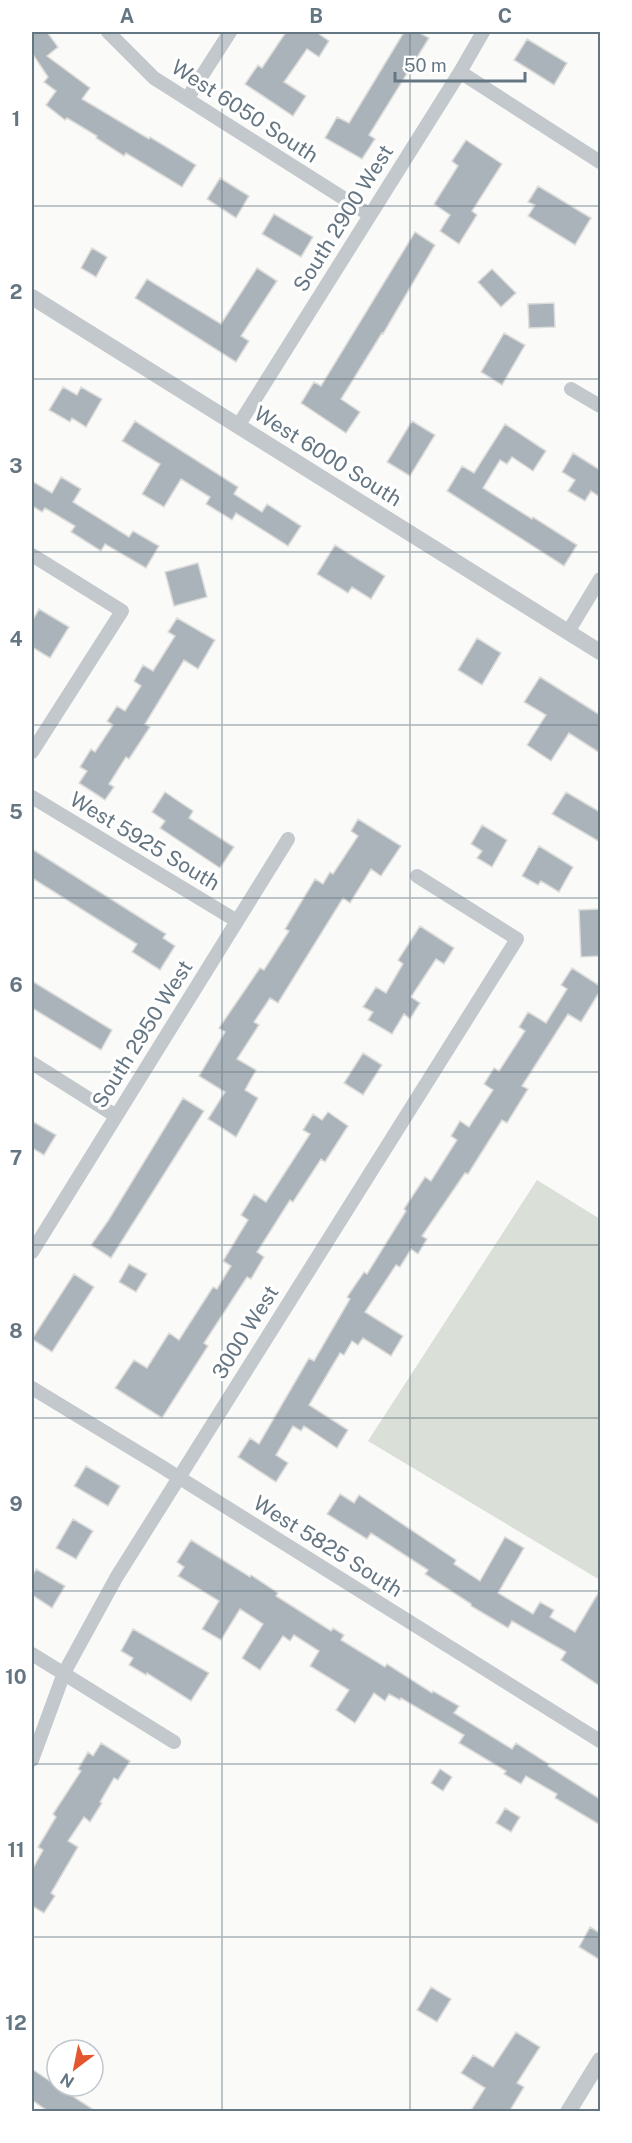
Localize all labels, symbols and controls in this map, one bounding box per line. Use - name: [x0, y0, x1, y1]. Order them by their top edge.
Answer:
- text: A: [120, 4, 134, 28]
- text: B: [309, 4, 323, 28]
- text: C: [498, 4, 512, 28]
- scale bar: [395, 45, 526, 83]
- street label: West 6050 South: [167, 54, 323, 168]
- text: 50 m: [404, 55, 447, 76]
- text: 1: [12, 107, 20, 131]
- street label: South 2900 West: [288, 140, 398, 296]
- text: 2: [10, 280, 22, 304]
- street label: West 6000 South: [250, 401, 406, 511]
- text: 3: [9, 454, 23, 478]
- text: 4: [9, 627, 23, 651]
- street label: West 5925 South: [65, 786, 225, 896]
- text: 5: [9, 800, 23, 824]
- street label: South 2950 West: [86, 956, 198, 1112]
- text: 6: [9, 973, 23, 997]
- text: 7: [10, 1146, 22, 1170]
- street label: 3000 West: [206, 1281, 284, 1383]
- text: 8: [9, 1319, 23, 1343]
- street label: West 5825 South: [249, 1490, 407, 1602]
- text: 9: [9, 1492, 23, 1516]
- text: 10: [5, 1665, 27, 1689]
- text: 11: [7, 1838, 25, 1862]
- text: 12: [5, 2011, 27, 2035]
- north arrow: [45, 2038, 105, 2098]
- text: N: [57, 2069, 78, 2092]

